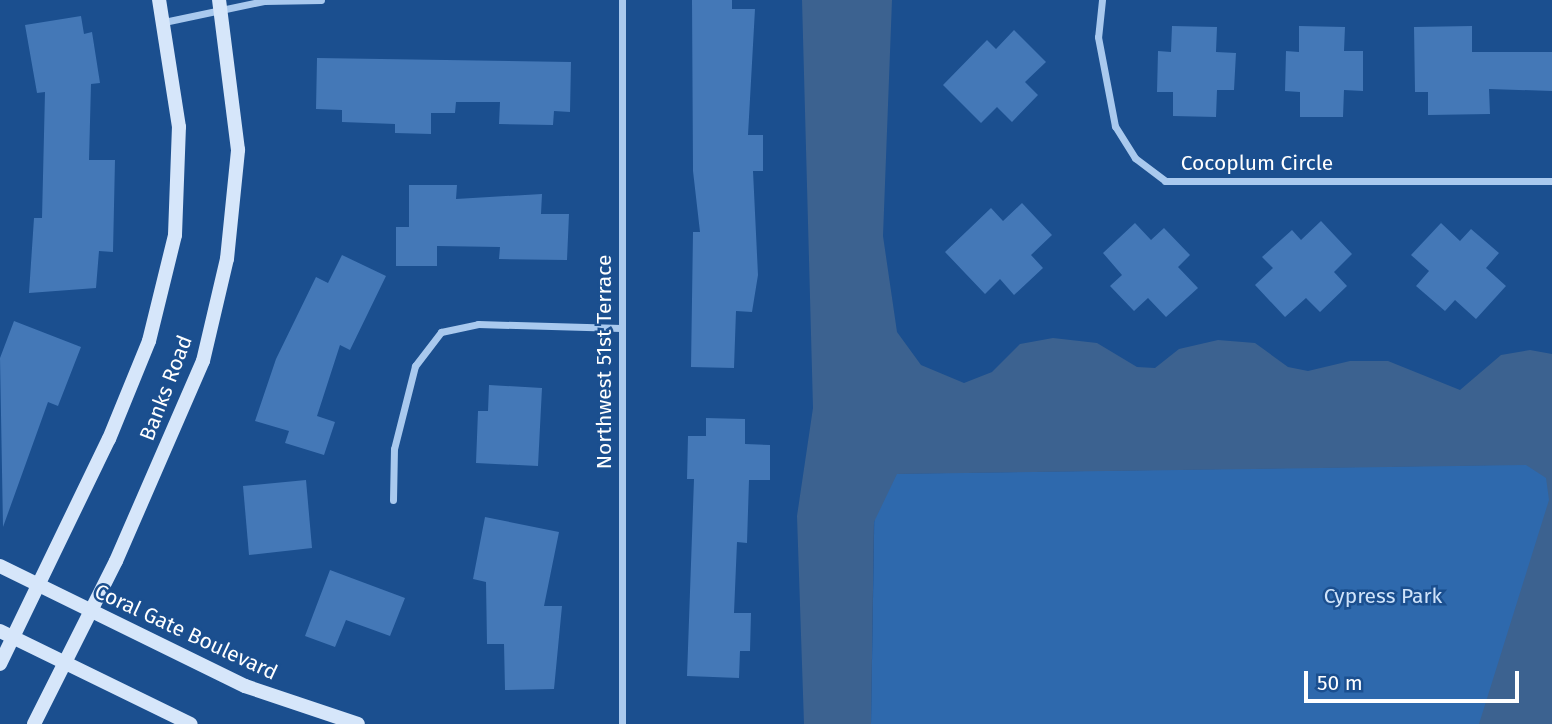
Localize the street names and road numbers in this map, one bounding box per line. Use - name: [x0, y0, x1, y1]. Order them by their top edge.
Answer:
- street label: Cocoplum Circle: [1181, 150, 1333, 176]
- street label: Northwest 51st Terrace: [591, 255, 617, 469]
- street label: Banks Road: [134, 332, 198, 444]
- street label: Coral Gate Boulevard: [91, 579, 281, 685]

